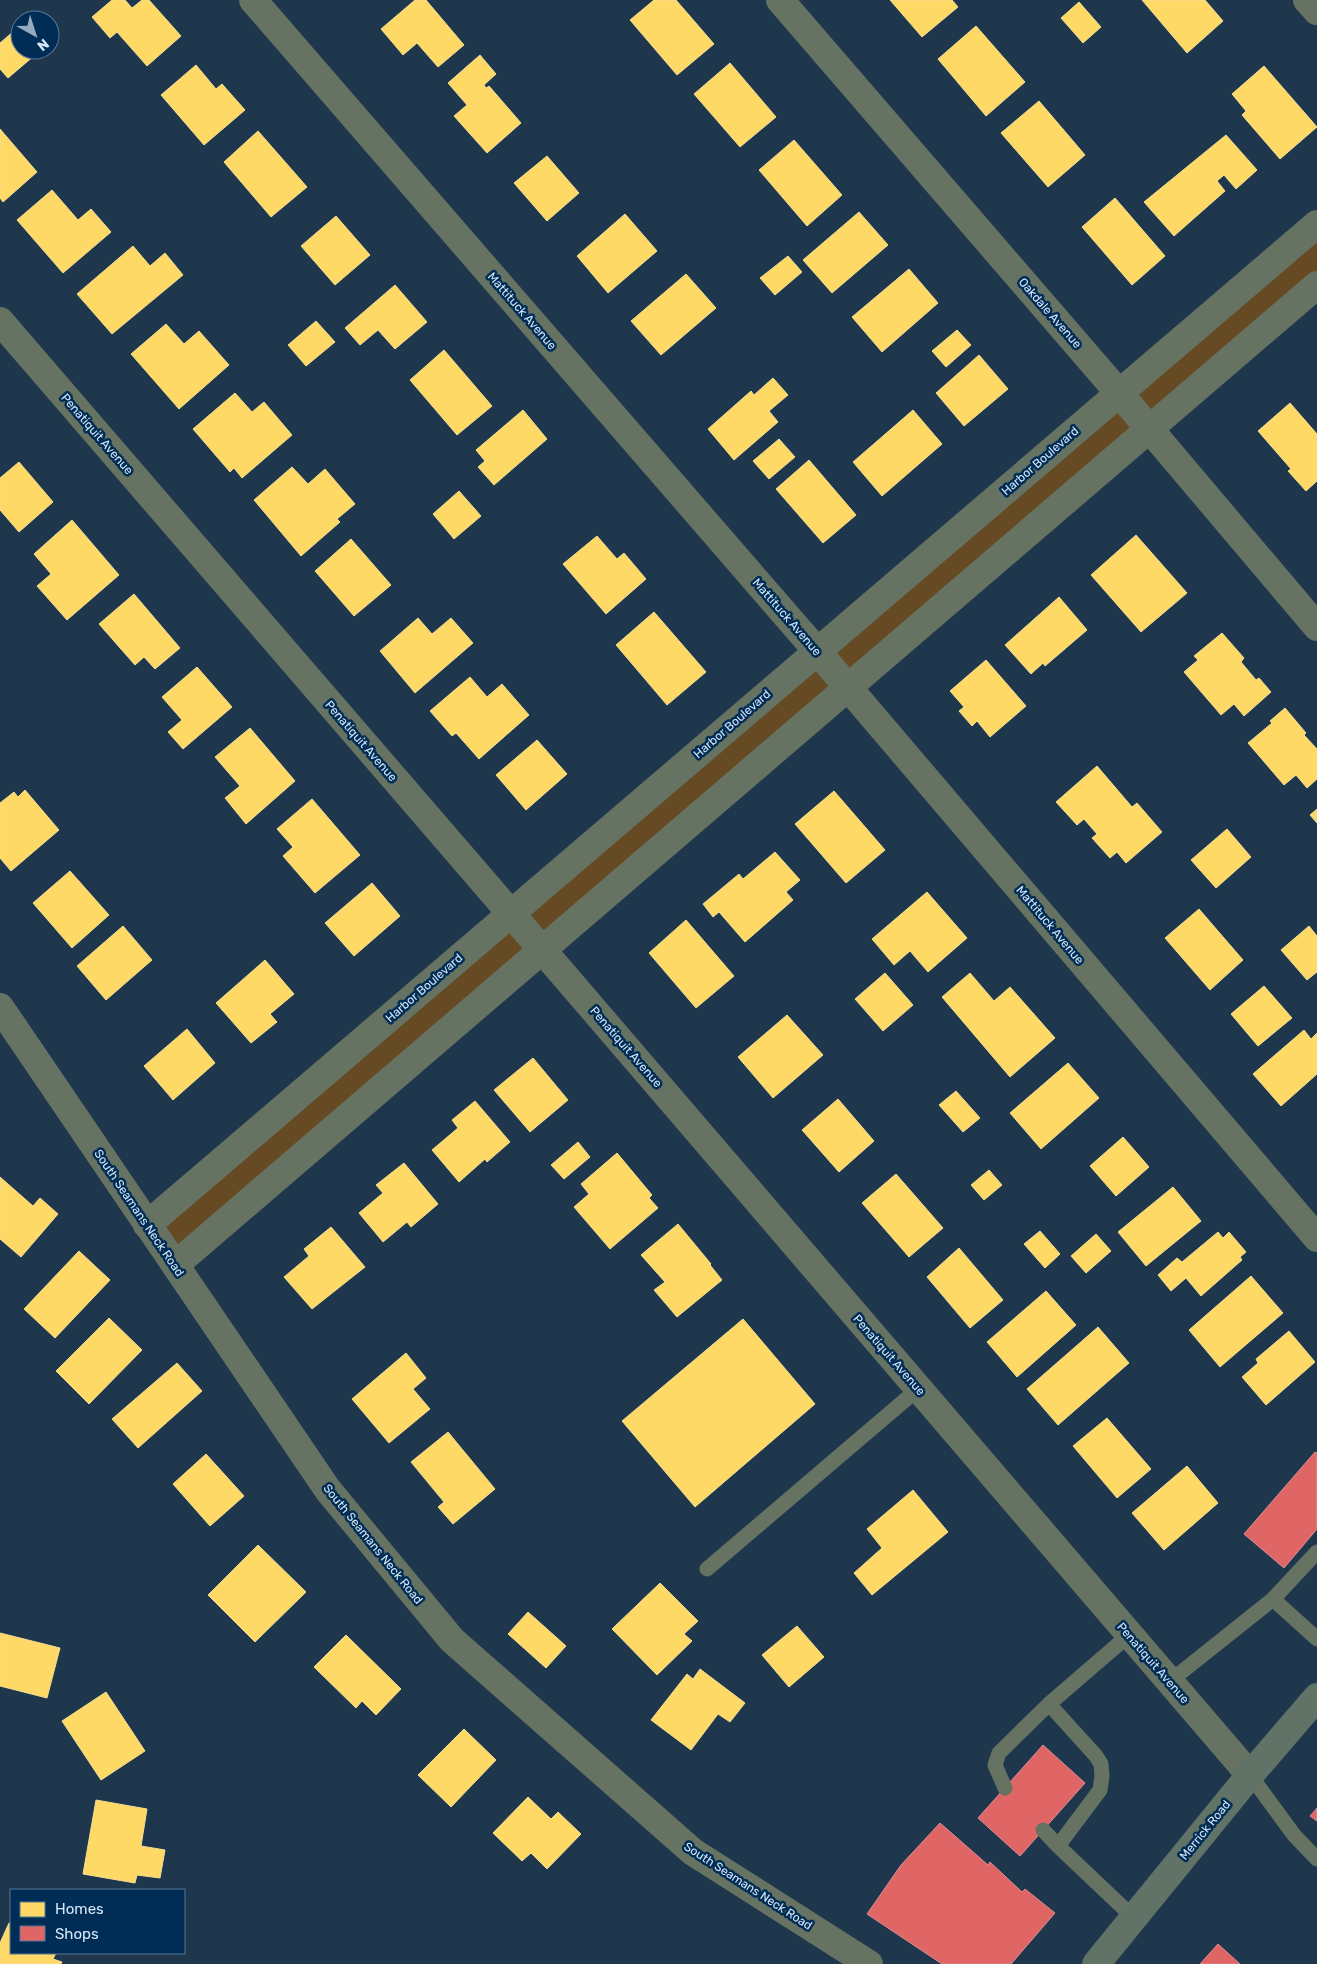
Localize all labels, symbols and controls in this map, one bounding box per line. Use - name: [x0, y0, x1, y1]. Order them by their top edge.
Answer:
- north arrow: [10, 10, 60, 60]
- text: N: [34, 35, 52, 54]
- street label: Mattituck Avenue: [485, 270, 559, 353]
- street label: Oakdale Avenue: [1016, 275, 1085, 351]
- street label: Penatiquit Avenue: [58, 391, 136, 477]
- street label: Harbor Boulevard: [999, 424, 1081, 498]
- street label: Mattituck Avenue: [750, 576, 824, 659]
- street label: Harbor Boulevard: [691, 687, 773, 761]
- street label: Penatiquit Avenue: [322, 698, 400, 784]
- street label: Mattituck Avenue: [1013, 883, 1087, 967]
- street label: Harbor Boulevard: [383, 951, 465, 1025]
- street label: Penatiquit Avenue: [587, 1004, 665, 1090]
- street label: South Seamans Neck Road: [91, 1147, 187, 1279]
- street label: Penatiquit Avenue: [850, 1312, 928, 1398]
- street label: South Seamans Neck Road: [320, 1481, 426, 1607]
- street label: Penatiquit Avenue: [1114, 1620, 1192, 1706]
- street label: Merrick Road: [1177, 1797, 1233, 1863]
- street label: South Seamans Neck Road: [681, 1839, 815, 1933]
- legend: [10, 1889, 185, 1954]
- text: Homes: [55, 1900, 104, 1918]
- text: Shops: [55, 1925, 99, 1943]

